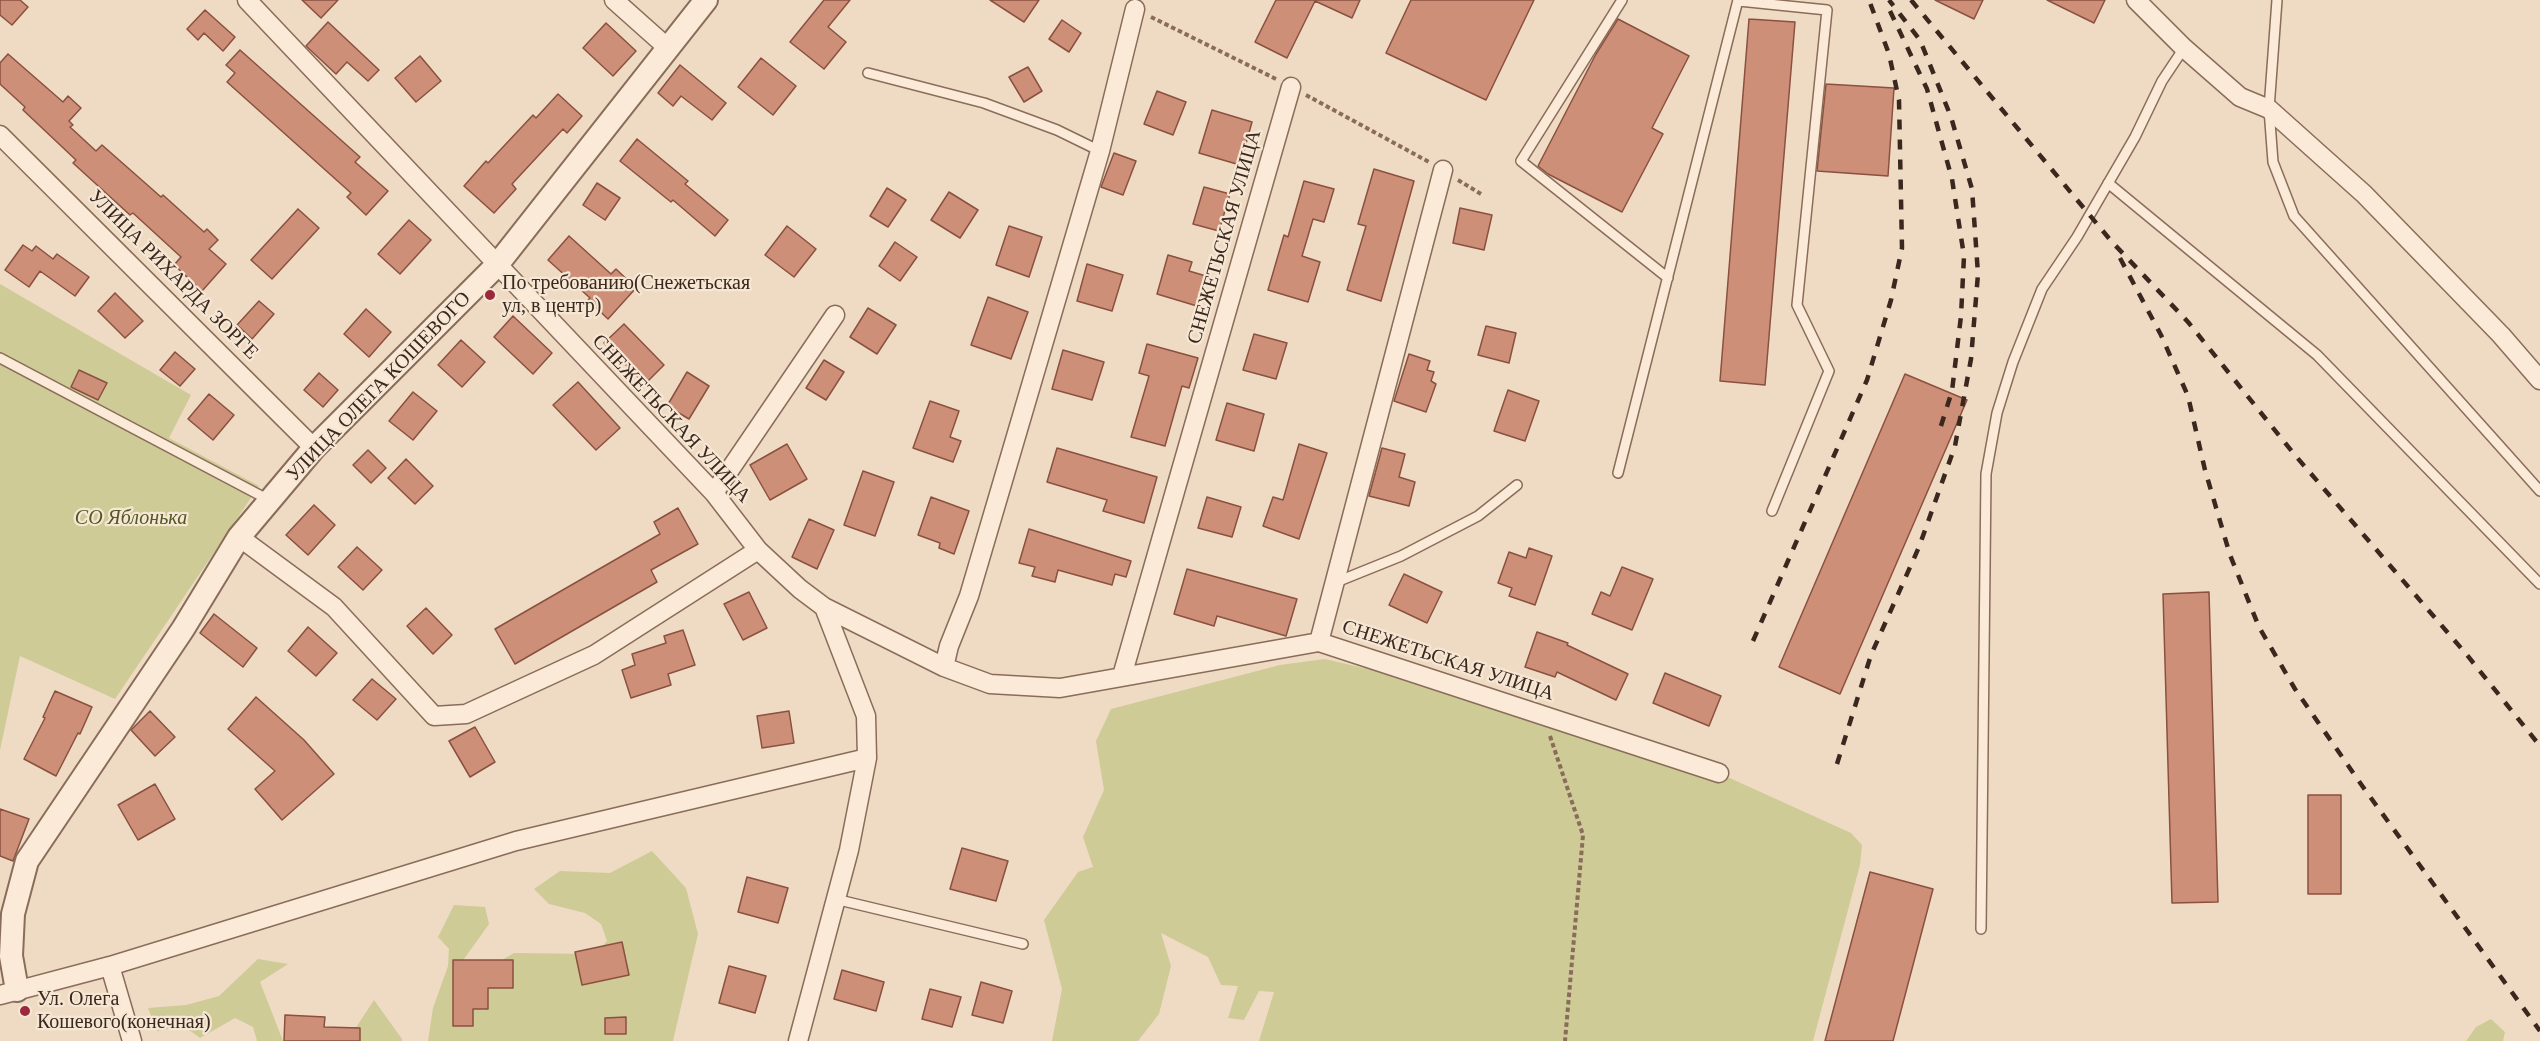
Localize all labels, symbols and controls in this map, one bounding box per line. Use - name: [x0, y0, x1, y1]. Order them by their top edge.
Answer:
- street label: СНЕЖЕТЬСКАЯ УЛИЦА: [1183, 127, 1267, 347]
- street label: УЛИЦА РИХАРДА ЗОРГЕ: [83, 185, 263, 365]
- place label: По требованию(Снежетьская ул, в центр): [502, 272, 750, 319]
- street label: УЛИЦА ОЛЕГА КОШЕВОГО: [282, 287, 476, 487]
- marker: По требованию(Снежетьская ул, в центр): [483, 288, 497, 302]
- street label: СНЕЖЕТЬСКАЯ УЛИЦА: [587, 330, 755, 508]
- park label: СО Яблонька: [75, 507, 187, 531]
- street label: СНЕЖЕТЬСКАЯ УЛИЦА: [1339, 615, 1557, 707]
- place label: Ул. Олега Кошевого(конечная): [37, 988, 211, 1035]
- marker: Ул. Олега Кошевого(конечная): [18, 1004, 32, 1018]

